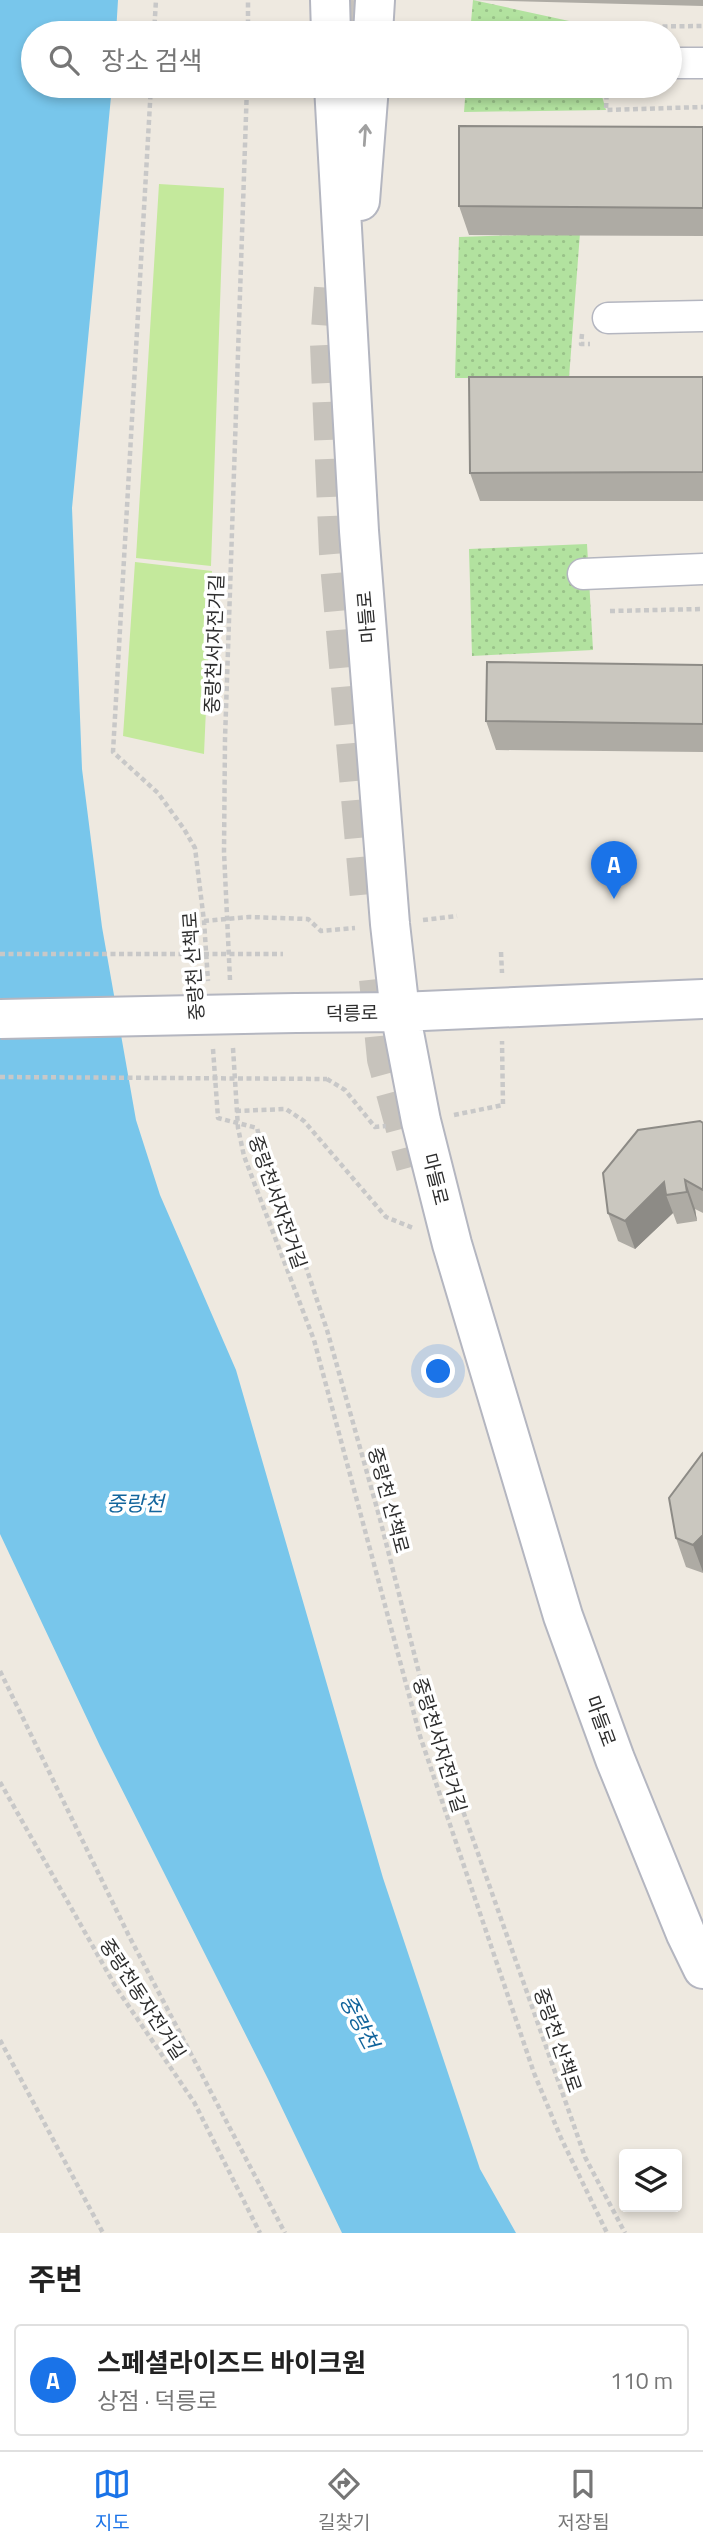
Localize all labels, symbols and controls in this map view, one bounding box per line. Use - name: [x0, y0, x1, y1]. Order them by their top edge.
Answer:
- search box: [21, 21, 682, 98]
- icon: search: [45, 41, 83, 79]
- text: 장소 검색: [101, 41, 202, 80]
- one-way arrow: [359, 124, 372, 146]
- street label: 중랑천서자전거길: [197, 574, 230, 714]
- street label: 마들로: [349, 590, 382, 644]
- pin: A: [591, 841, 637, 899]
- street label: 중랑천 산책로: [174, 911, 211, 1021]
- street label: 덕릉로: [326, 998, 378, 1027]
- street label: 중랑천서자전거길: [242, 1131, 315, 1273]
- street label: 마들로: [416, 1150, 457, 1208]
- your location: [421, 1354, 455, 1388]
- street label: 중랑천 산책로: [361, 1443, 418, 1556]
- water label: 중랑천: [106, 1487, 167, 1519]
- street label: 중랑천서자전거길: [406, 1674, 475, 1816]
- street label: 마들로: [579, 1691, 624, 1750]
- street label: 중랑천동자전거길: [93, 1932, 194, 2065]
- street label: 중랑천 산책로: [527, 1984, 590, 2096]
- water label: 중랑천: [332, 1988, 389, 2057]
- map controls: [619, 2149, 682, 2212]
- button: layers: [619, 2149, 682, 2212]
- text: 주변: [28, 2256, 83, 2302]
- text: 스페셜라이즈드 바이크원: [97, 2343, 366, 2382]
- text: A: [46, 2363, 60, 2398]
- text: 110 m: [610, 2363, 673, 2398]
- text: 상점 · 덕릉로: [97, 2383, 218, 2418]
- tab: 지도: [93, 2465, 131, 2536]
- tab: 길찾기: [318, 2465, 370, 2536]
- tab: 저장됨: [557, 2465, 610, 2536]

